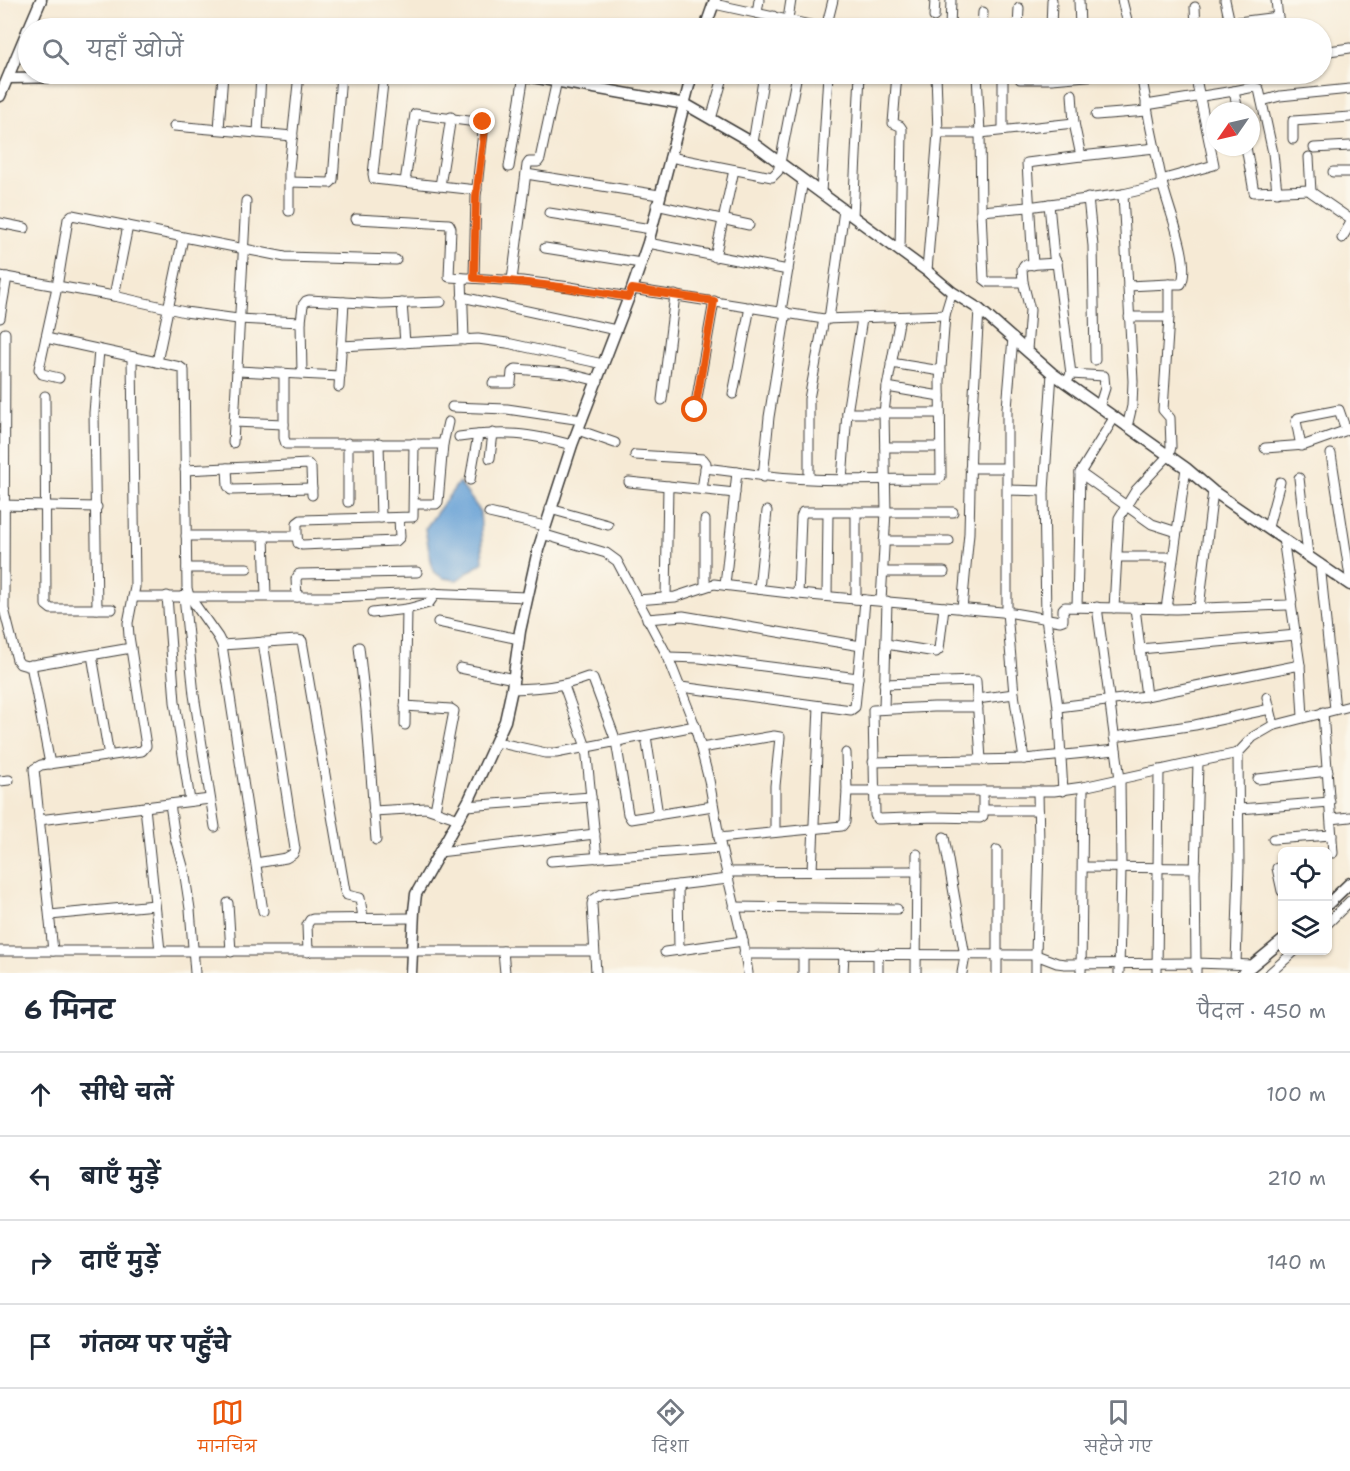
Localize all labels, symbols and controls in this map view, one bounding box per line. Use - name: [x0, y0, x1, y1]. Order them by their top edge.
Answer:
- search box: [18, 18, 1332, 84]
- icon: search: [39, 35, 72, 68]
- text: यहाँ खोजें: [87, 35, 183, 64]
- north arrow: [1206, 102, 1260, 156]
- route end: [469, 108, 495, 134]
- route start: [681, 396, 707, 422]
- map controls: [1278, 847, 1332, 955]
- button: locate: [1278, 847, 1332, 901]
- button: layers: [1278, 901, 1332, 955]
- text: 6 मिनट: [24, 992, 114, 1027]
- text: पैदल · 450 m: [1197, 998, 1326, 1024]
- icon: ahead: [24, 1078, 57, 1111]
- text: सीधे चलें: [81, 1078, 173, 1107]
- text: 100 m: [1266, 1081, 1326, 1107]
- icon: left: [24, 1162, 57, 1195]
- text: बाएँ मुड़ें: [81, 1162, 160, 1191]
- text: 210 m: [1267, 1165, 1326, 1191]
- icon: right: [24, 1246, 57, 1279]
- text: दाएँ मुड़ें: [81, 1246, 160, 1275]
- text: 140 m: [1267, 1249, 1326, 1275]
- icon: arrive: [24, 1330, 57, 1363]
- text: गंतव्य पर पहुँचे: [81, 1330, 230, 1359]
- tab: मानचित्र: [198, 1396, 257, 1464]
- tab: दिशा: [652, 1396, 689, 1464]
- tab: सहेजे गए: [1084, 1396, 1152, 1464]

